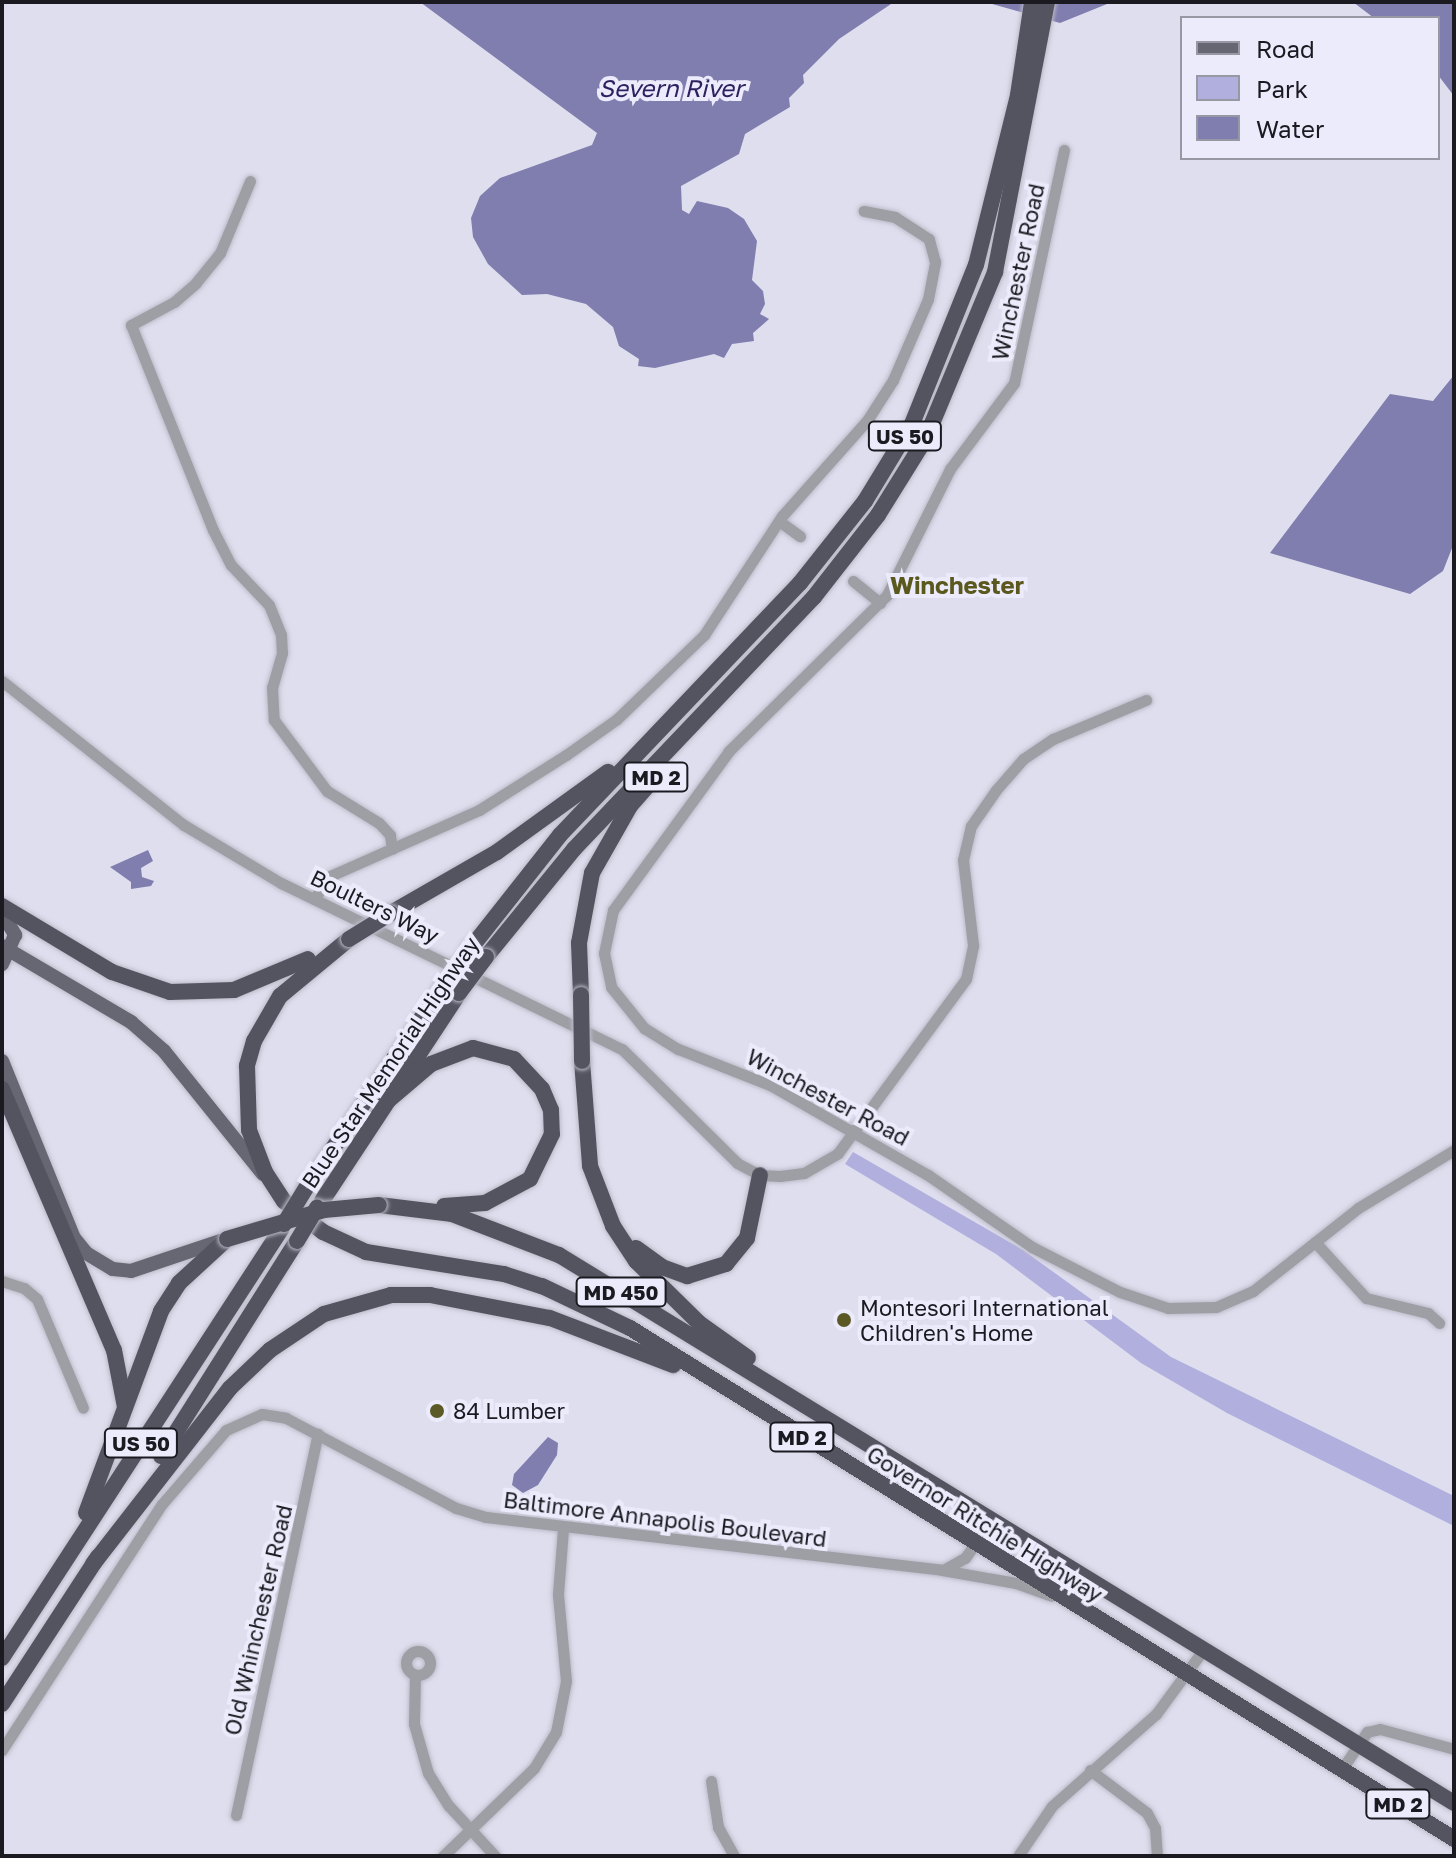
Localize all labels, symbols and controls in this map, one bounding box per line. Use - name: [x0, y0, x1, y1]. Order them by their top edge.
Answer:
- legend: [1180, 16, 1440, 160]
- text: Road: [1256, 34, 1315, 63]
- water label: Severn River: [599, 74, 743, 102]
- text: Park: [1256, 74, 1308, 103]
- text: Water: [1256, 114, 1324, 143]
- street label: Winchester Road: [986, 181, 1050, 363]
- road number: US 50: [867, 420, 943, 452]
- district label: Winchester: [890, 571, 1024, 599]
- road number: MD 2: [622, 761, 690, 793]
- street label: Boulters Way: [306, 864, 444, 948]
- street label: Blue Star Memorial Highway: [296, 931, 484, 1193]
- street label: Winchester Road: [742, 1043, 914, 1151]
- road number: MD 450: [575, 1276, 667, 1308]
- place label: Montesori International Children's Home: [860, 1294, 1109, 1346]
- marker: Montesori International Children's Home: [835, 1311, 853, 1329]
- place label: 84 Lumber: [453, 1398, 565, 1424]
- marker: 84 Lumber: [428, 1402, 446, 1420]
- road number: MD 2: [768, 1421, 836, 1453]
- road number: US 50: [103, 1427, 179, 1459]
- street label: Governor Ritchie Highway: [862, 1441, 1108, 1607]
- street label: Baltimore Annapolis Boulevard: [502, 1486, 828, 1552]
- street label: Old Whinchester Road: [219, 1502, 297, 1738]
- road number: MD 2: [1364, 1788, 1432, 1820]

